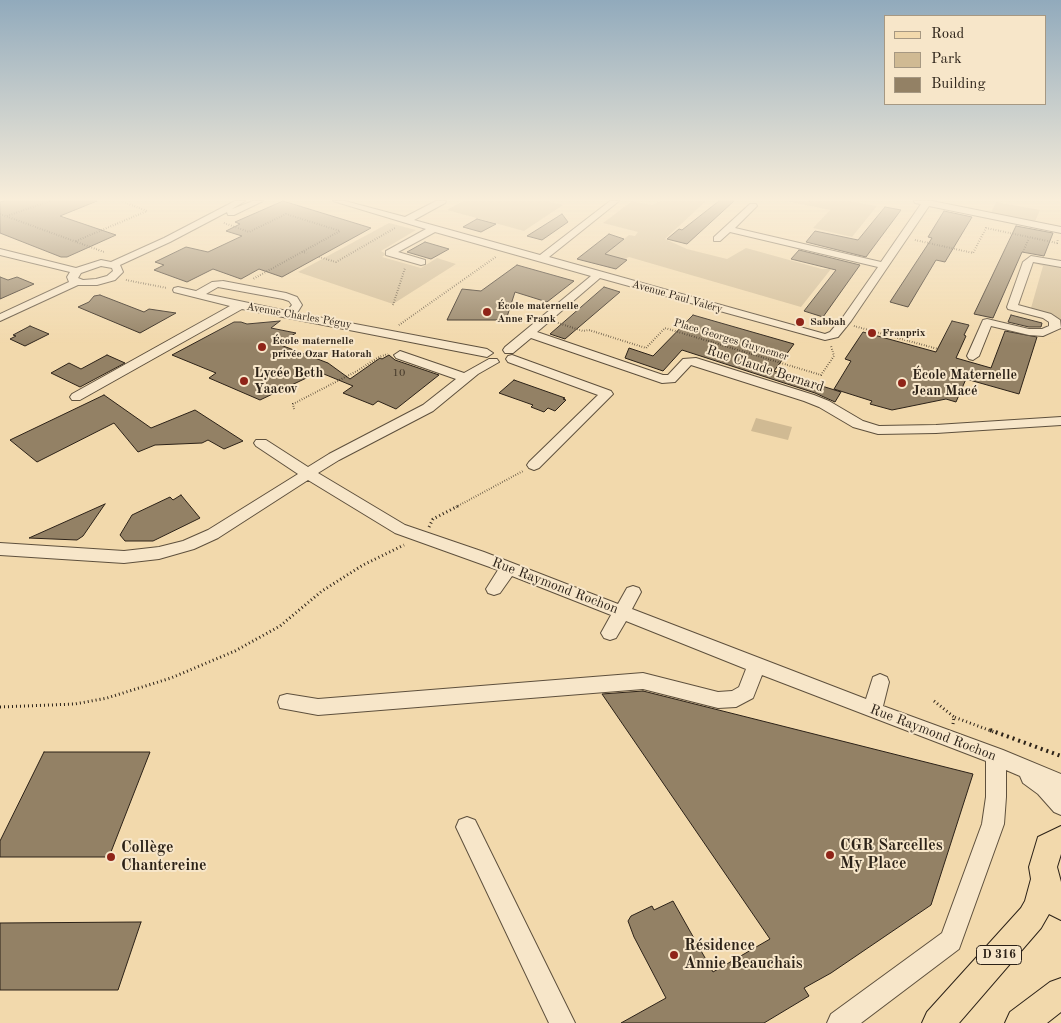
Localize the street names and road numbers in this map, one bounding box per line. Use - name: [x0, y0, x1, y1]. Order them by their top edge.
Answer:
- street label: Avenue Paul Valéry: [630, 278, 724, 316]
- street label: Avenue Charles Péguy: [245, 300, 353, 332]
- street label: Place Georges Guynemer: [672, 316, 790, 364]
- street label: Rue Claude Bernard: [704, 342, 826, 396]
- street label: Rue Raymond Rochon: [489, 554, 621, 618]
- street label: Rue Raymond Rochon: [867, 701, 999, 765]
- road number: D 316: [976, 946, 1022, 964]

